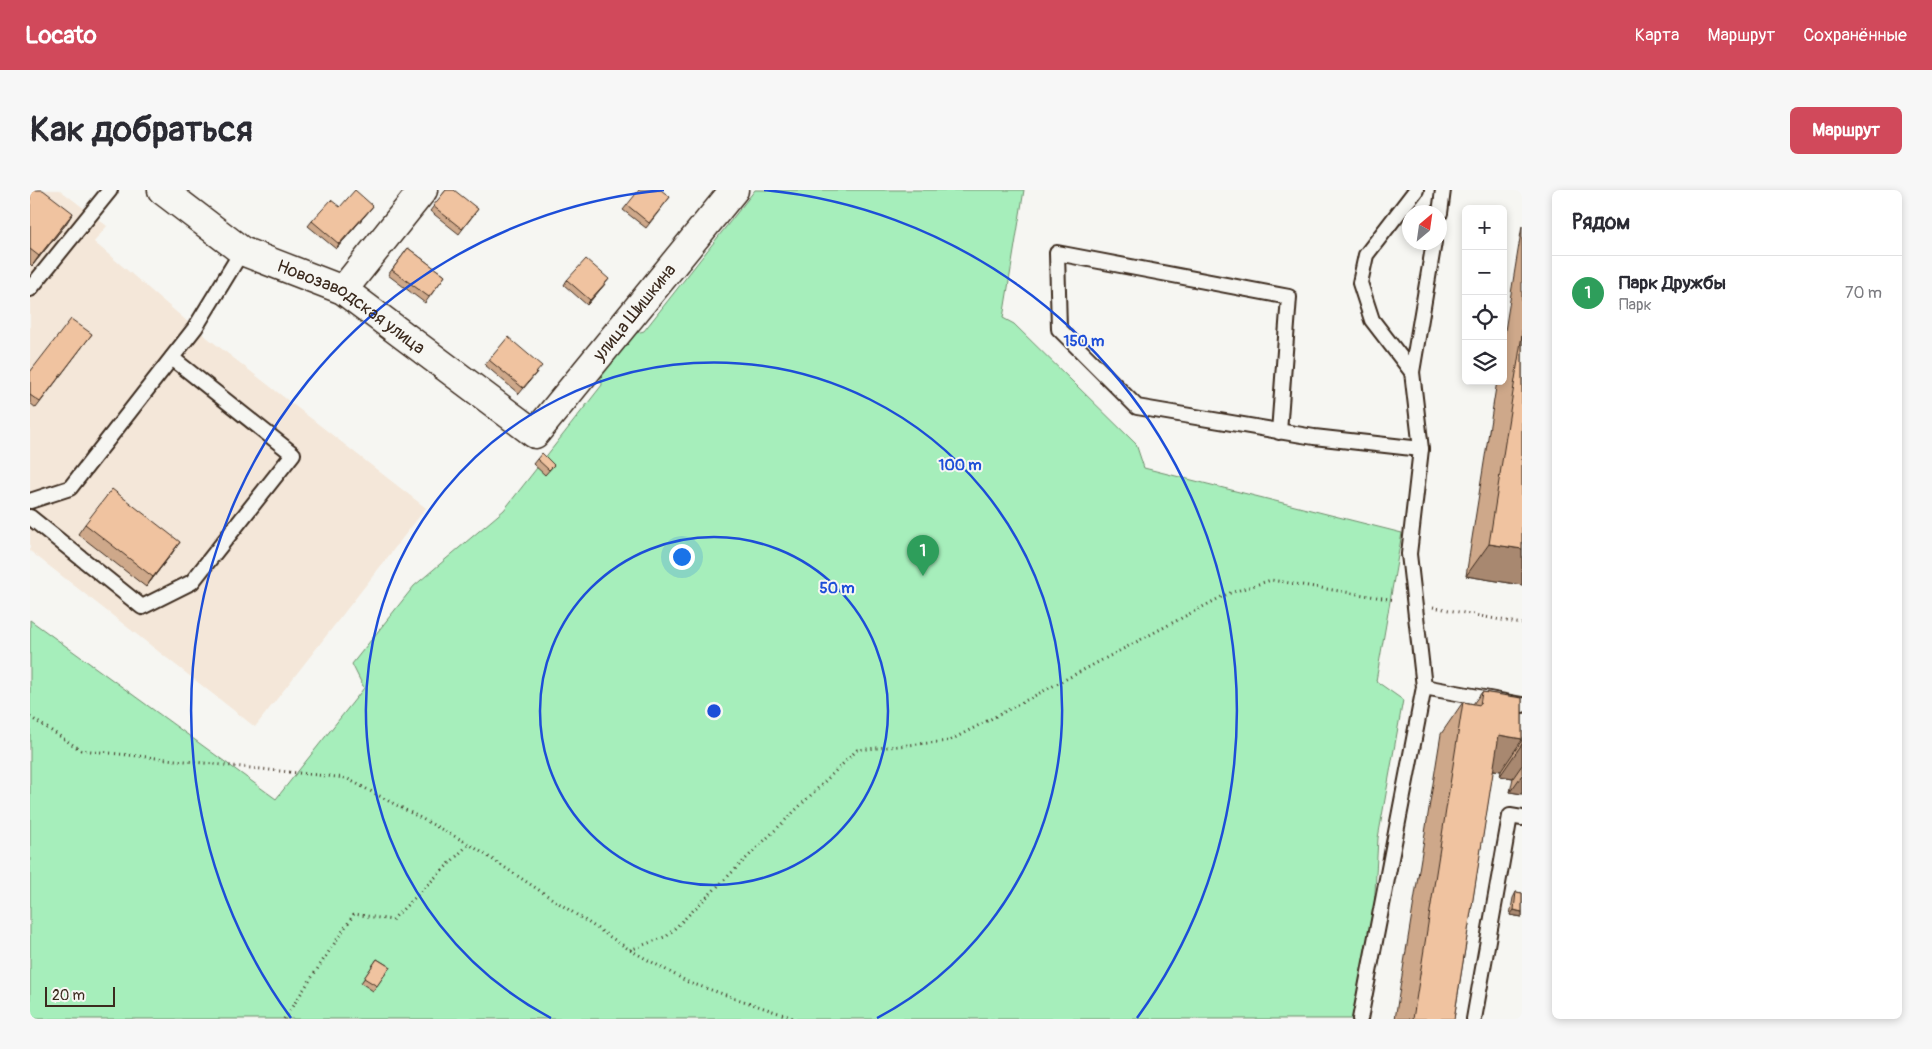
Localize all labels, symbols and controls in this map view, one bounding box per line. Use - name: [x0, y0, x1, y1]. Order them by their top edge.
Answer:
- text: Locato: [25, 21, 97, 50]
- text: Карта: [1635, 24, 1679, 47]
- text: Маршрут: [1707, 24, 1775, 47]
- text: Сохранённые: [1803, 24, 1907, 47]
- button: Маршрут: [1790, 107, 1902, 154]
- text: Как добраться: [30, 108, 253, 152]
- north arrow: [1402, 205, 1447, 250]
- map controls: [1462, 205, 1507, 385]
- button: +: [1462, 205, 1507, 250]
- text: Рядом: [1572, 209, 1630, 236]
- button: −: [1462, 250, 1507, 295]
- street label: Новозаводская улица: [273, 255, 430, 360]
- street label: улица Шишкина: [588, 259, 681, 367]
- text: Парк Дружбы: [1619, 271, 1726, 295]
- text: 1: [1585, 283, 1591, 303]
- text: 70 m: [1845, 283, 1882, 303]
- button: locate: [1462, 295, 1507, 340]
- text: Парк: [1619, 295, 1652, 315]
- text: 150 m: [1064, 332, 1104, 351]
- button: layers: [1462, 340, 1507, 385]
- text: 100 m: [939, 456, 981, 475]
- pin: 1: [907, 535, 939, 576]
- your location: [669, 544, 695, 570]
- text: 50 m: [820, 579, 854, 598]
- centre of rings: [705, 702, 723, 720]
- scale bar: [45, 984, 115, 1007]
- text: 20 m: [52, 987, 85, 1004]

